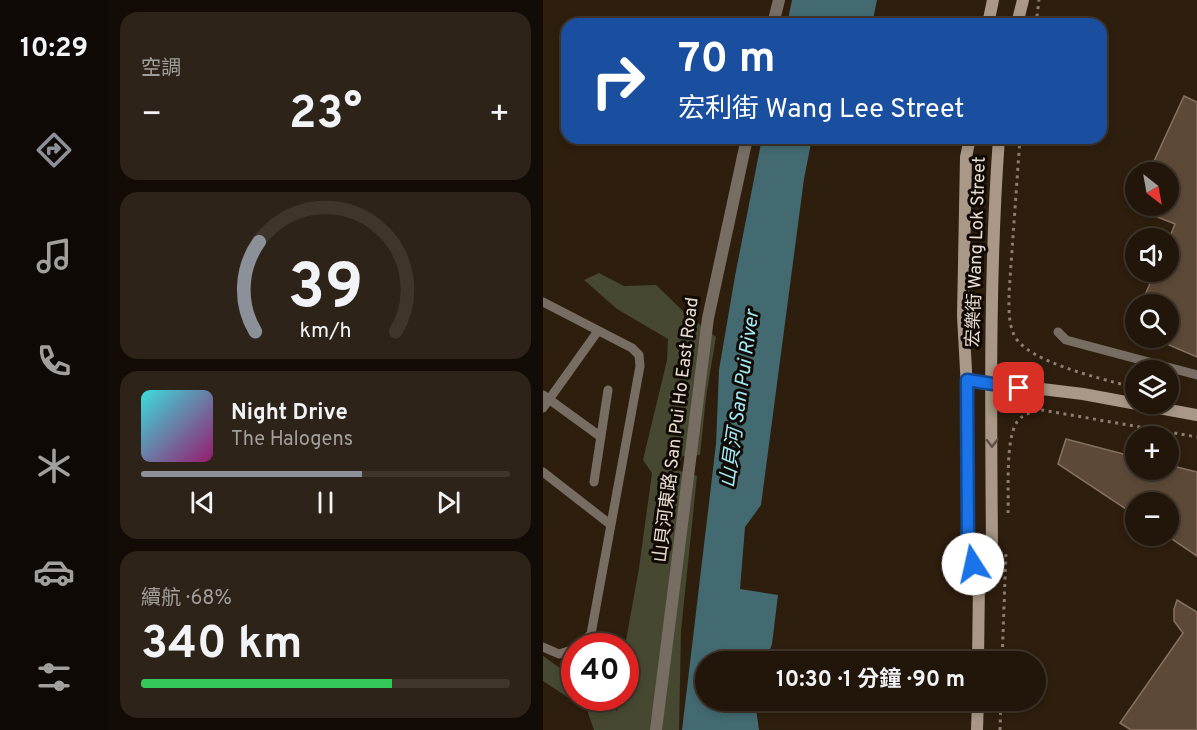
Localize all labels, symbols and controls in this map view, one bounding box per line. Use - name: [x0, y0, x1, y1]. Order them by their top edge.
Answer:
- text: 10:29: [20, 32, 88, 66]
- text: 70 m: [678, 34, 776, 87]
- icon: right: [579, 42, 657, 120]
- text: 空調: [141, 56, 181, 82]
- text: 23°: [289, 87, 362, 144]
- text: 宏利街 Wang Lee Street: [678, 93, 964, 127]
- text: −: [141, 95, 162, 137]
- text: +: [489, 95, 510, 137]
- icon: directions: [33, 129, 75, 171]
- street label: 宏樂街 Wang Lok Street: [962, 156, 992, 348]
- north arrow: [1125, 162, 1179, 216]
- map controls: [1125, 162, 1179, 546]
- button: sound: [1125, 228, 1179, 282]
- icon: music: [33, 235, 75, 277]
- text: 39: [288, 251, 363, 330]
- button: search: [1125, 294, 1179, 348]
- street label: 山貝河東路 San Pui Ho East Road: [649, 296, 705, 564]
- water label: 山貝河 San Pui River: [716, 307, 767, 490]
- text: km/h: [299, 319, 352, 346]
- icon: phone: [33, 340, 75, 382]
- button: layers: [1125, 360, 1179, 414]
- pin: [993, 362, 1044, 413]
- icon: arrive: [1002, 371, 1035, 404]
- text: Night Drive: [231, 400, 348, 427]
- button: +: [1125, 426, 1179, 480]
- text: The Halogens: [231, 427, 353, 453]
- one-way arrow: [986, 438, 998, 447]
- icon: climate: [33, 445, 75, 487]
- icon: previous: [186, 486, 219, 519]
- icon: pause: [309, 486, 342, 519]
- icon: next: [432, 486, 465, 519]
- button: −: [1125, 492, 1179, 546]
- position arrow: [941, 532, 1005, 596]
- icon: car: [33, 551, 75, 593]
- text: 續航 · 68%: [141, 586, 232, 612]
- text: 340 km: [141, 617, 302, 674]
- speed limit sign: 40: [561, 633, 639, 711]
- icon: filters: [33, 656, 75, 698]
- text: 10:30 · 1 分鐘 · 90 m: [776, 667, 965, 694]

